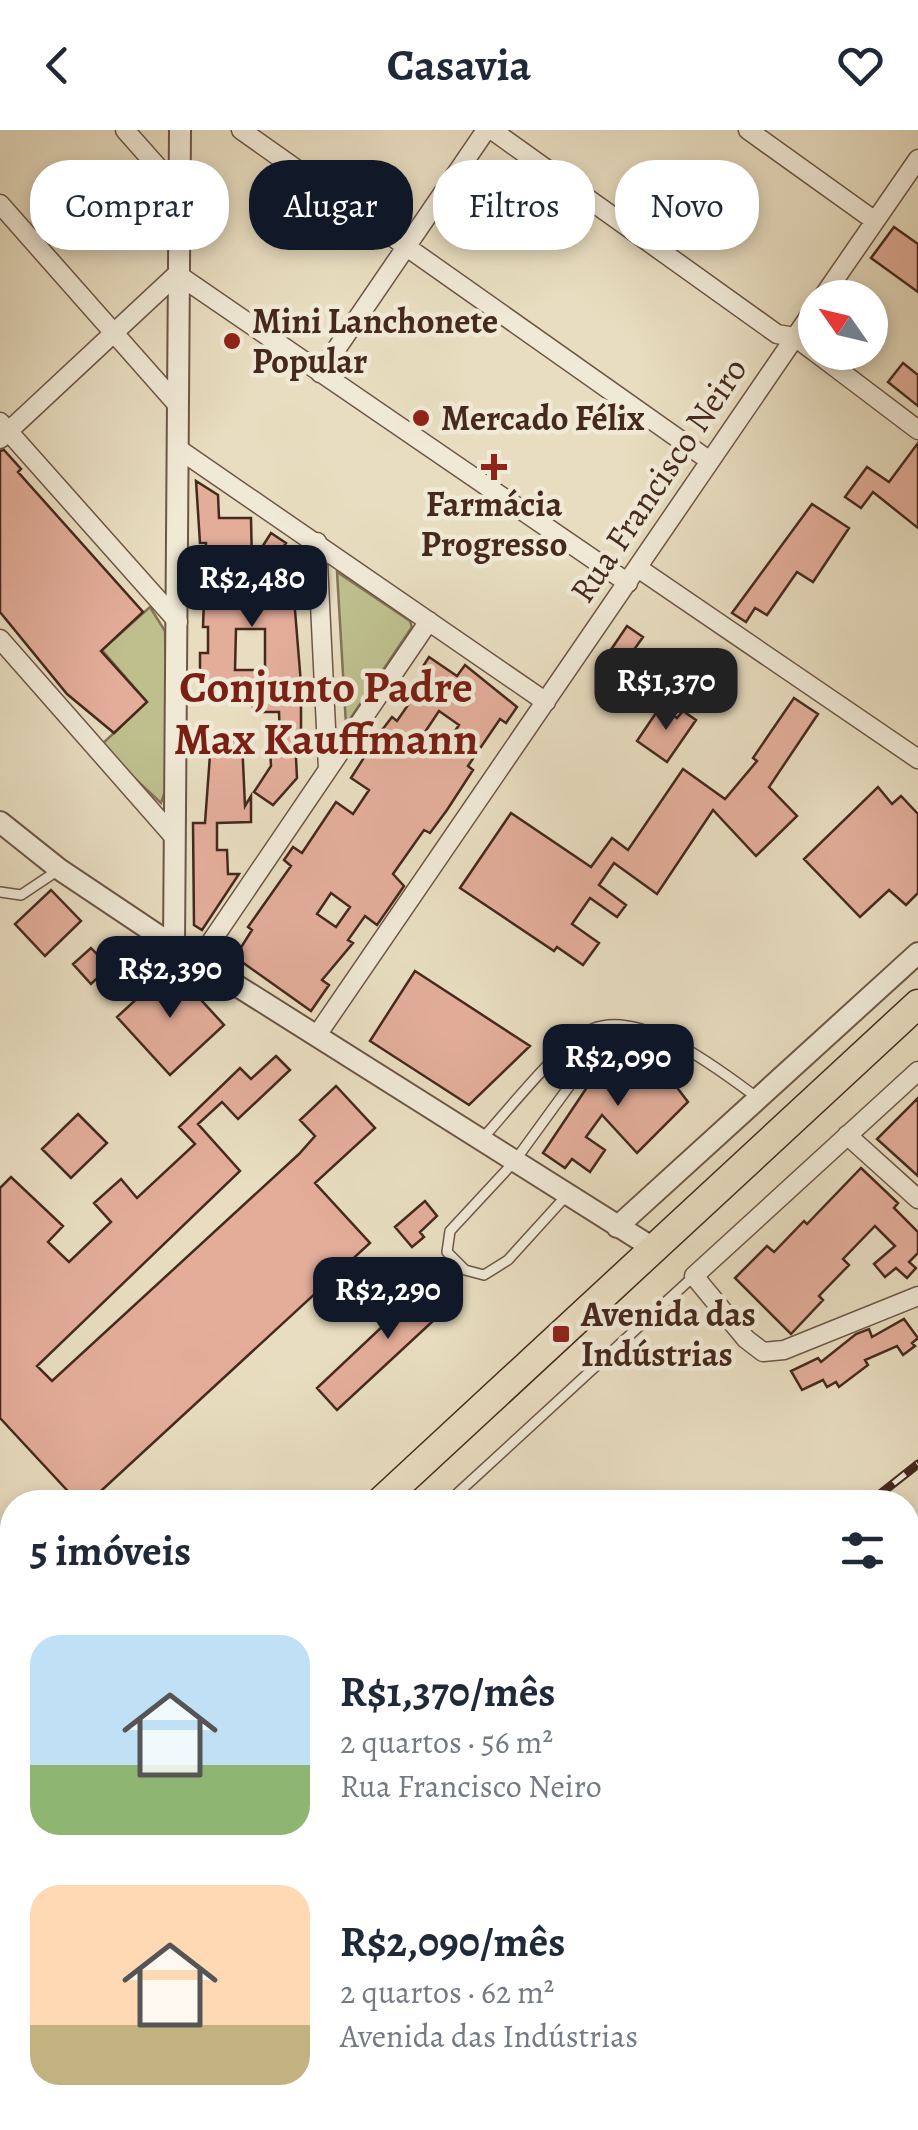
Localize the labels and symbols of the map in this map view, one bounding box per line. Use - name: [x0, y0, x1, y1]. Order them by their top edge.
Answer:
- north arrow: [798, 280, 888, 370]
- place label: Mini Lanchonete Popular: [252, 297, 498, 385]
- marker: Mini Lanchonete Popular: [221, 330, 243, 352]
- street label: Rua Francisco Neiro: [558, 348, 758, 612]
- place label: Mercado Félix: [441, 394, 645, 442]
- marker: Mercado Félix: [410, 407, 432, 429]
- marker: Farmácia Progresso: [483, 456, 505, 478]
- place label: Farmácia Progresso: [421, 480, 567, 568]
- pin: R$2,480: [160, 545, 344, 630]
- pin: R$1,370: [574, 648, 758, 733]
- district label: Conjunto Padre Max Kauffmann: [174, 656, 478, 770]
- pin: R$2,390: [78, 936, 262, 1021]
- pin: R$2,090: [526, 1024, 710, 1109]
- pin: R$2,290: [296, 1257, 480, 1342]
- place label: Avenida das Indústrias: [580, 1290, 756, 1378]
- marker: Avenida das Indústrias: [550, 1323, 572, 1345]

